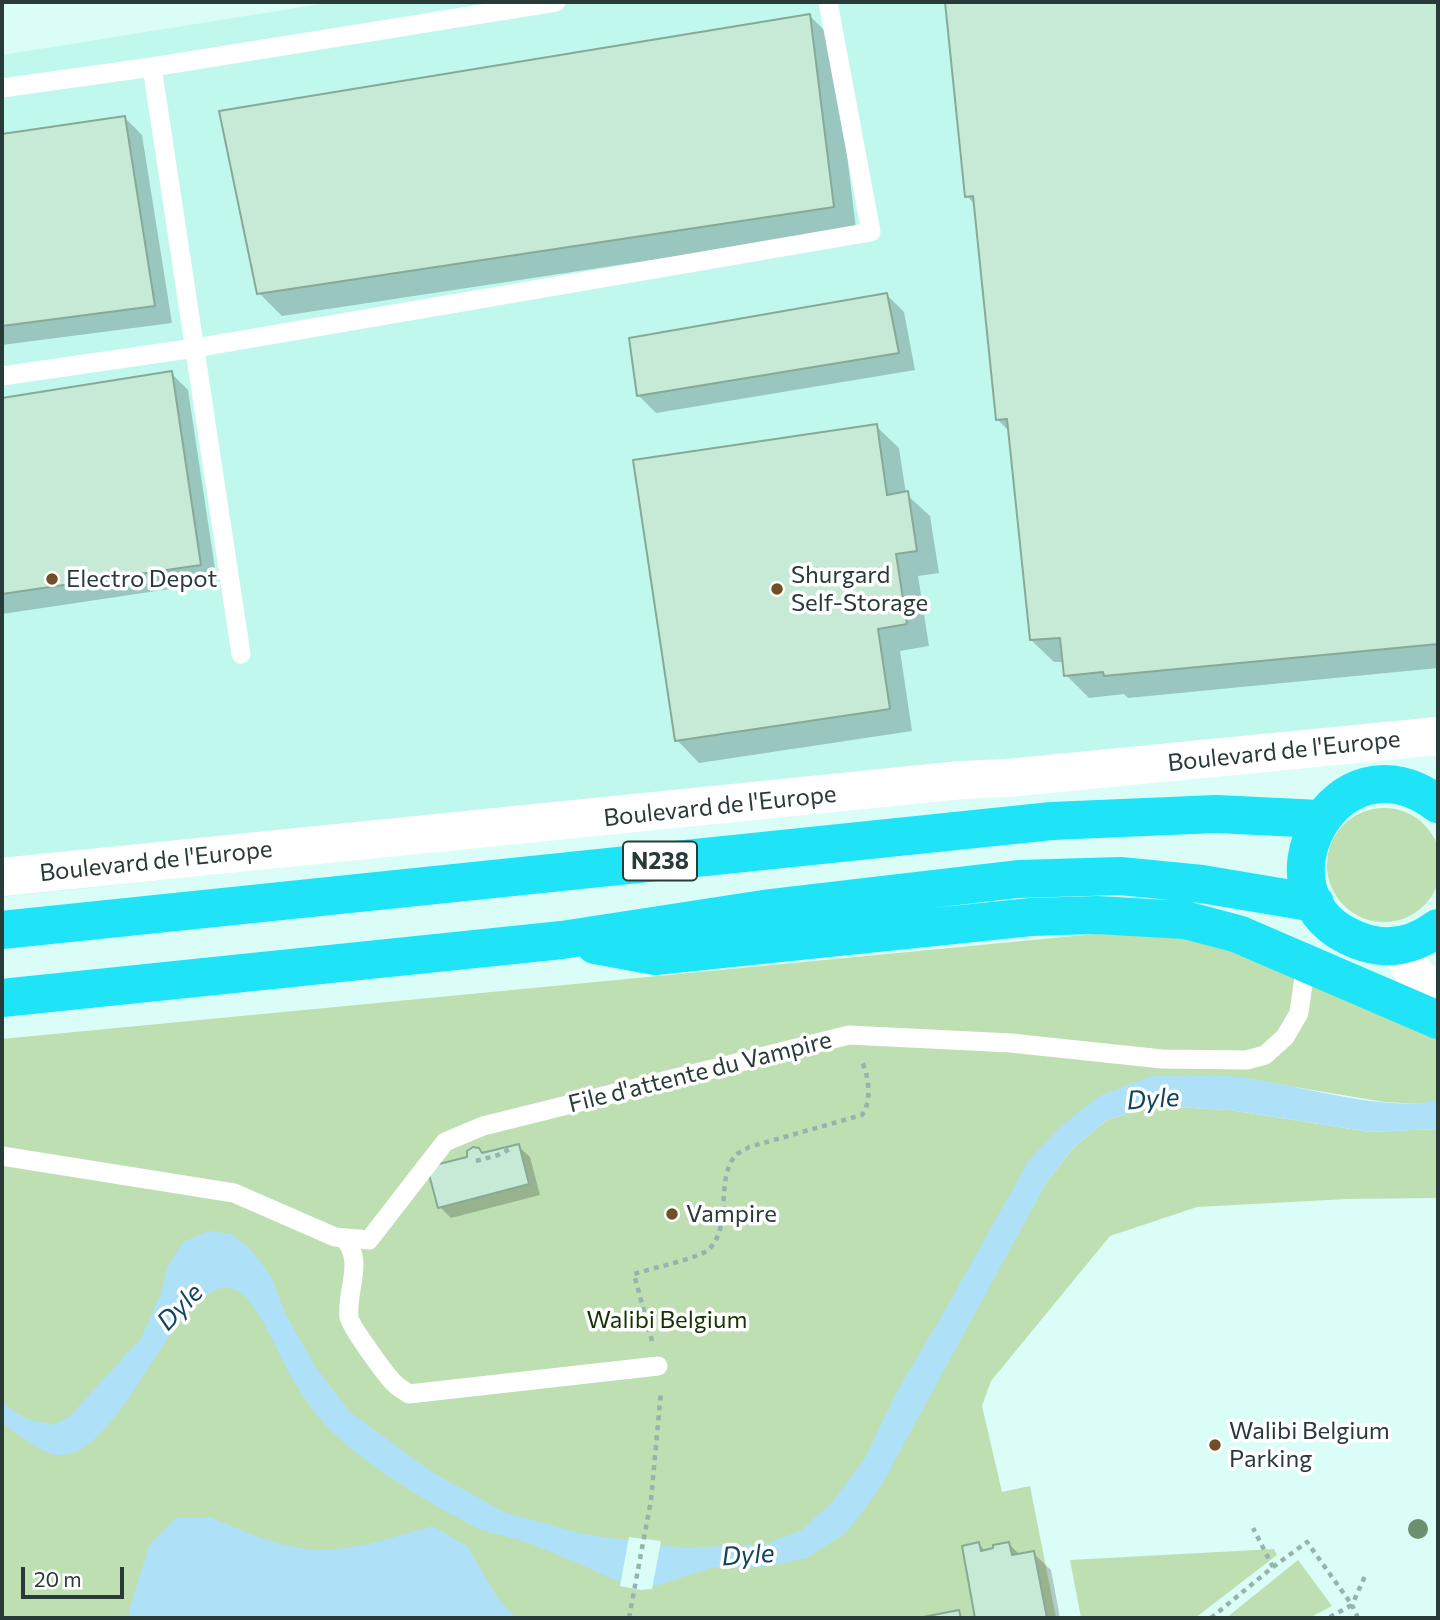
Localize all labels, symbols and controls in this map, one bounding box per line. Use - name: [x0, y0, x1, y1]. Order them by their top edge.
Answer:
- place label: Shurgard Self-Storage: [791, 561, 928, 617]
- place label: Electro Depot: [66, 565, 217, 593]
- marker: Electro Depot: [44, 571, 60, 587]
- marker: Shurgard Self-Storage: [769, 581, 785, 597]
- street label: Boulevard de l'Europe: [1166, 724, 1402, 778]
- street label: Boulevard de l'Europe: [602, 779, 838, 833]
- street label: Boulevard de l'Europe: [38, 834, 274, 888]
- road number: N238: [623, 842, 697, 880]
- street label: File d'attente du Vampire: [565, 1025, 835, 1119]
- water label: Dyle: [1126, 1082, 1180, 1116]
- place label: Vampire: [686, 1200, 777, 1228]
- marker: Vampire: [664, 1206, 680, 1222]
- water label: Dyle: [150, 1277, 210, 1337]
- park label: Walibi Belgium: [587, 1306, 747, 1334]
- place label: Walibi Belgium Parking: [1229, 1417, 1390, 1473]
- marker: Walibi Belgium Parking: [1207, 1437, 1223, 1453]
- water label: Dyle: [721, 1538, 775, 1572]
- scale bar: [24, 1554, 128, 1598]
- text: 20 m: [34, 1566, 82, 1591]

